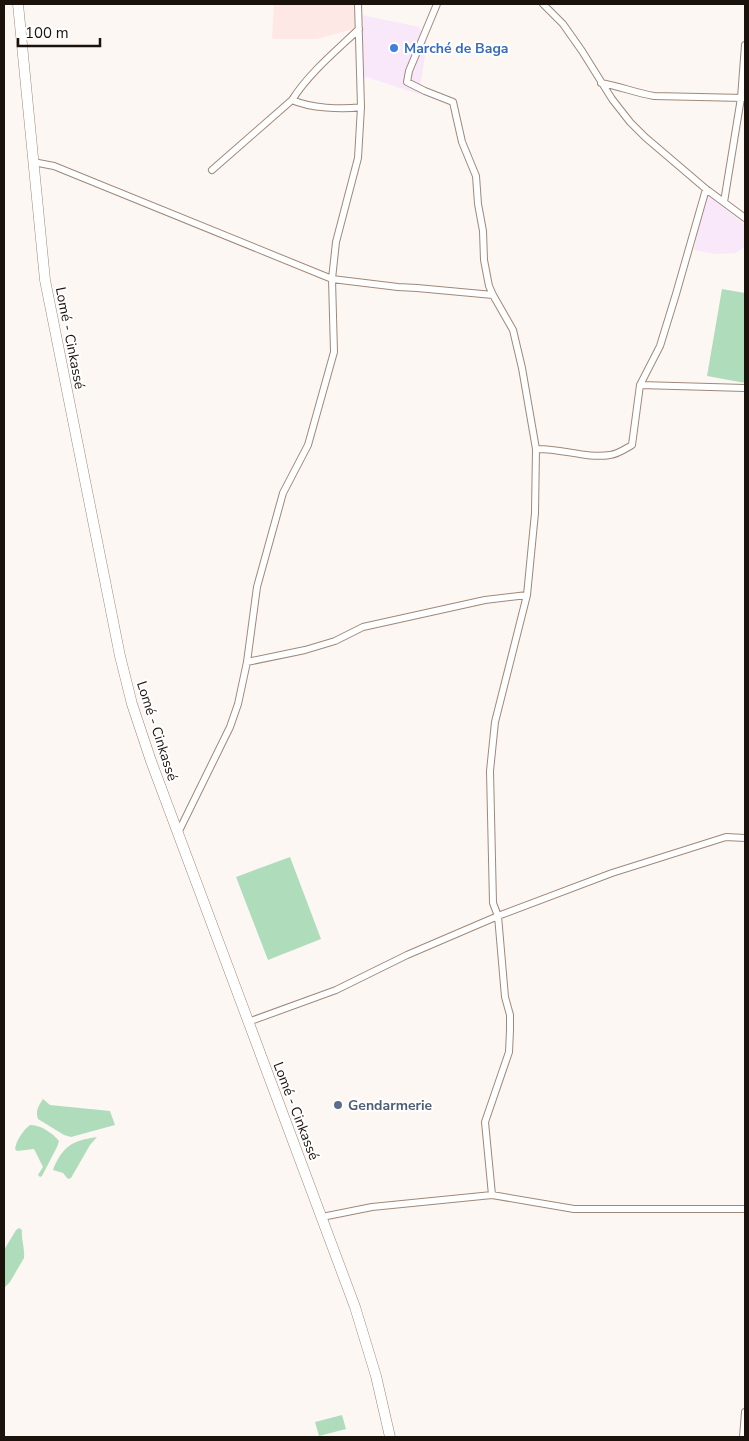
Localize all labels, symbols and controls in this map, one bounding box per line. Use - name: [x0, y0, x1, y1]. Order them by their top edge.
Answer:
- scale bar: [18, 15, 100, 47]
- text: 100 m: [25, 23, 69, 43]
- place label: Marché de Baga: [404, 39, 509, 58]
- marker: Marché de Baga: [388, 42, 400, 54]
- street label: Lomé - Cinkassé: [51, 285, 89, 391]
- street label: Lomé - Cinkassé: [132, 679, 182, 783]
- street label: Lomé - Cinkassé: [269, 1059, 323, 1163]
- place label: Gendarmerie: [348, 1096, 433, 1115]
- marker: Gendarmerie: [332, 1099, 344, 1111]

